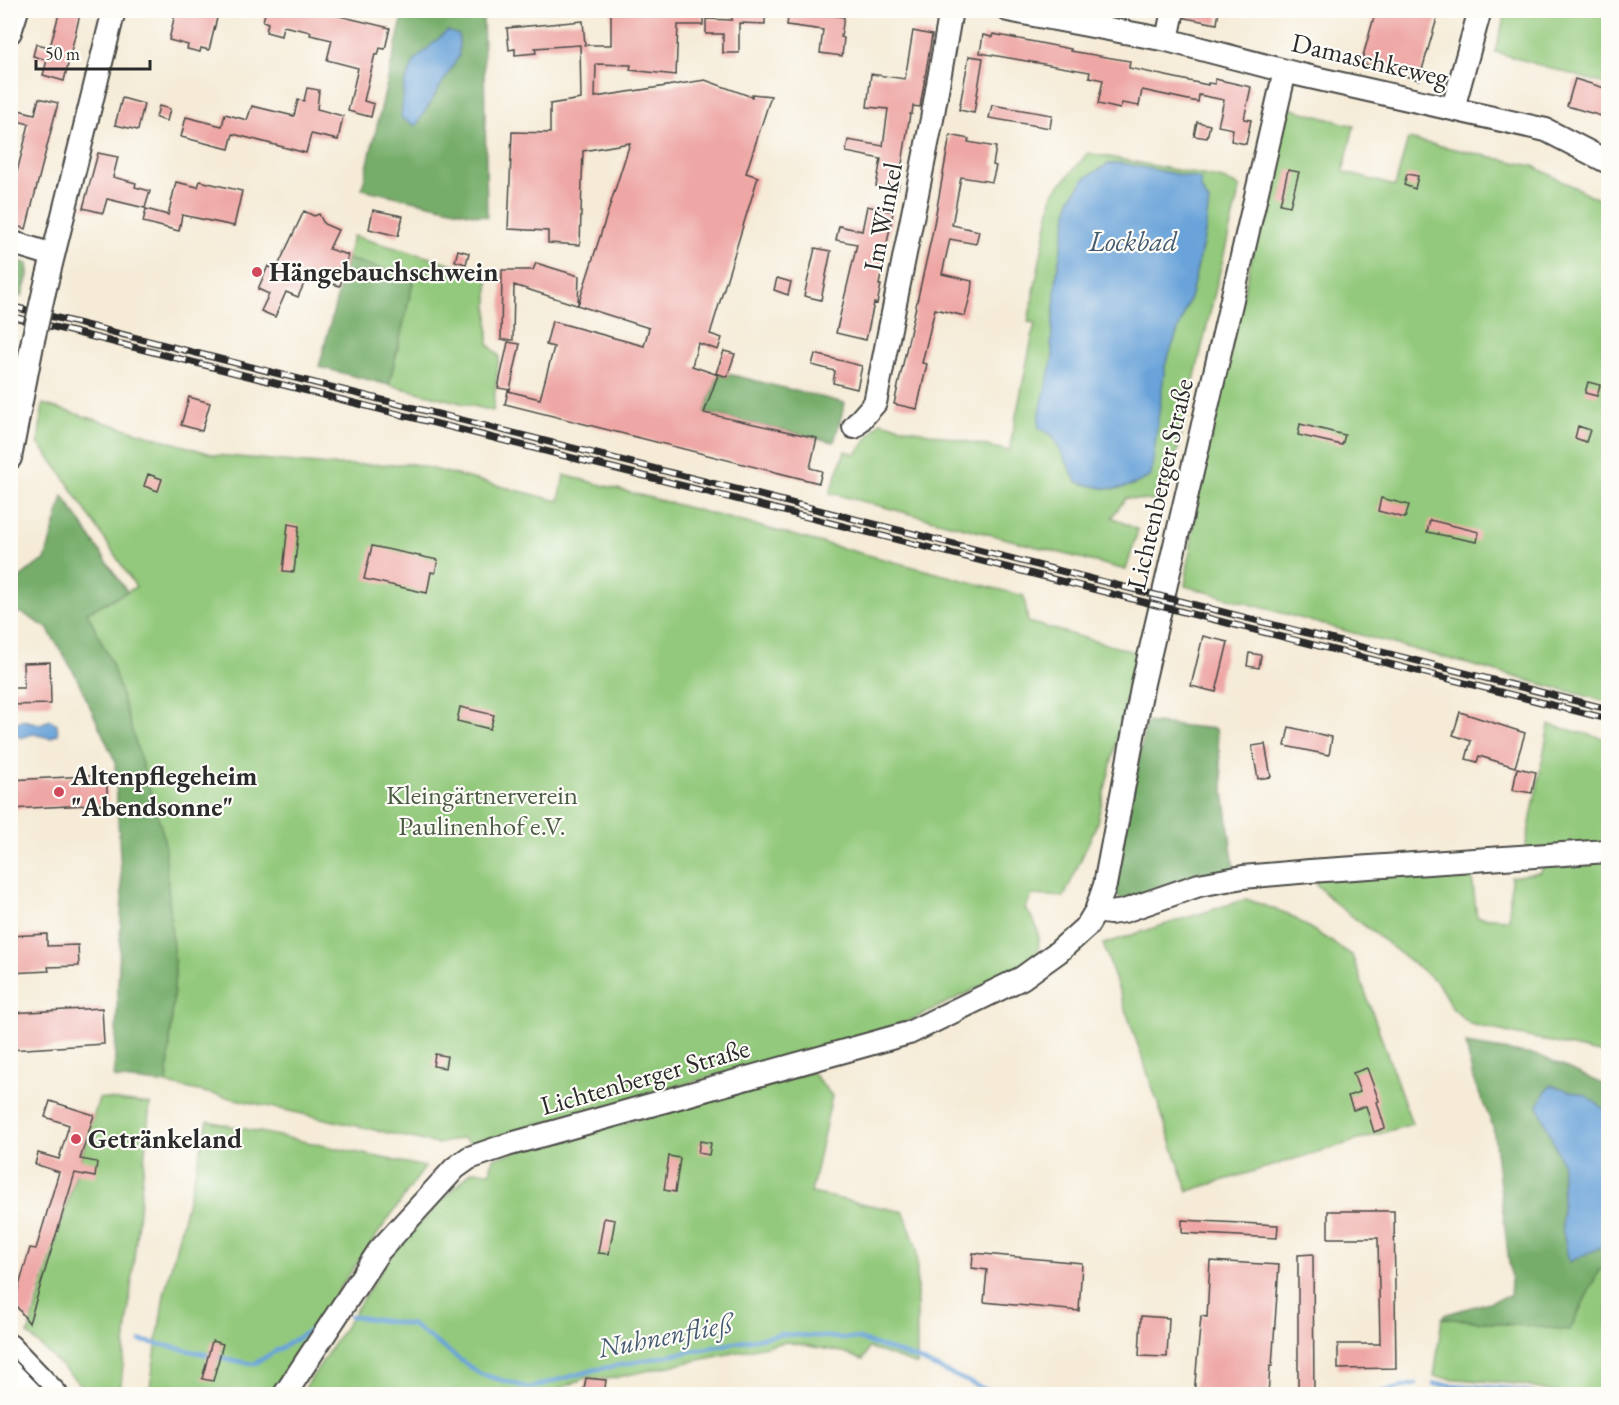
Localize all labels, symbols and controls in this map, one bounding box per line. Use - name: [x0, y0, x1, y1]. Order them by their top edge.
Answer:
- street label: Damaschkeweg: [1288, 24, 1452, 95]
- scale bar: [36, 33, 150, 71]
- text: 50 m: [45, 42, 80, 65]
- street label: Im Winkel: [855, 159, 910, 274]
- water label: Lockbad: [1088, 223, 1178, 259]
- place label: Hängebauchschwein: [269, 254, 499, 289]
- marker: Hängebauchschwein: [250, 265, 264, 279]
- street label: Lichtenberger Straße: [1118, 375, 1201, 593]
- place label: Altenpflegeheim "Abendsonne": [70, 758, 258, 824]
- park label: Kleingärtnerverein Paulinenhof e.V.: [386, 777, 578, 843]
- marker: Altenpflegeheim "Abendsonne": [52, 785, 66, 799]
- street label: Lichtenberger Straße: [536, 1030, 753, 1123]
- place label: Getränkeland: [88, 1121, 242, 1156]
- marker: Getränkeland: [69, 1132, 83, 1146]
- water label: Nuhnenfließ: [594, 1304, 739, 1366]

